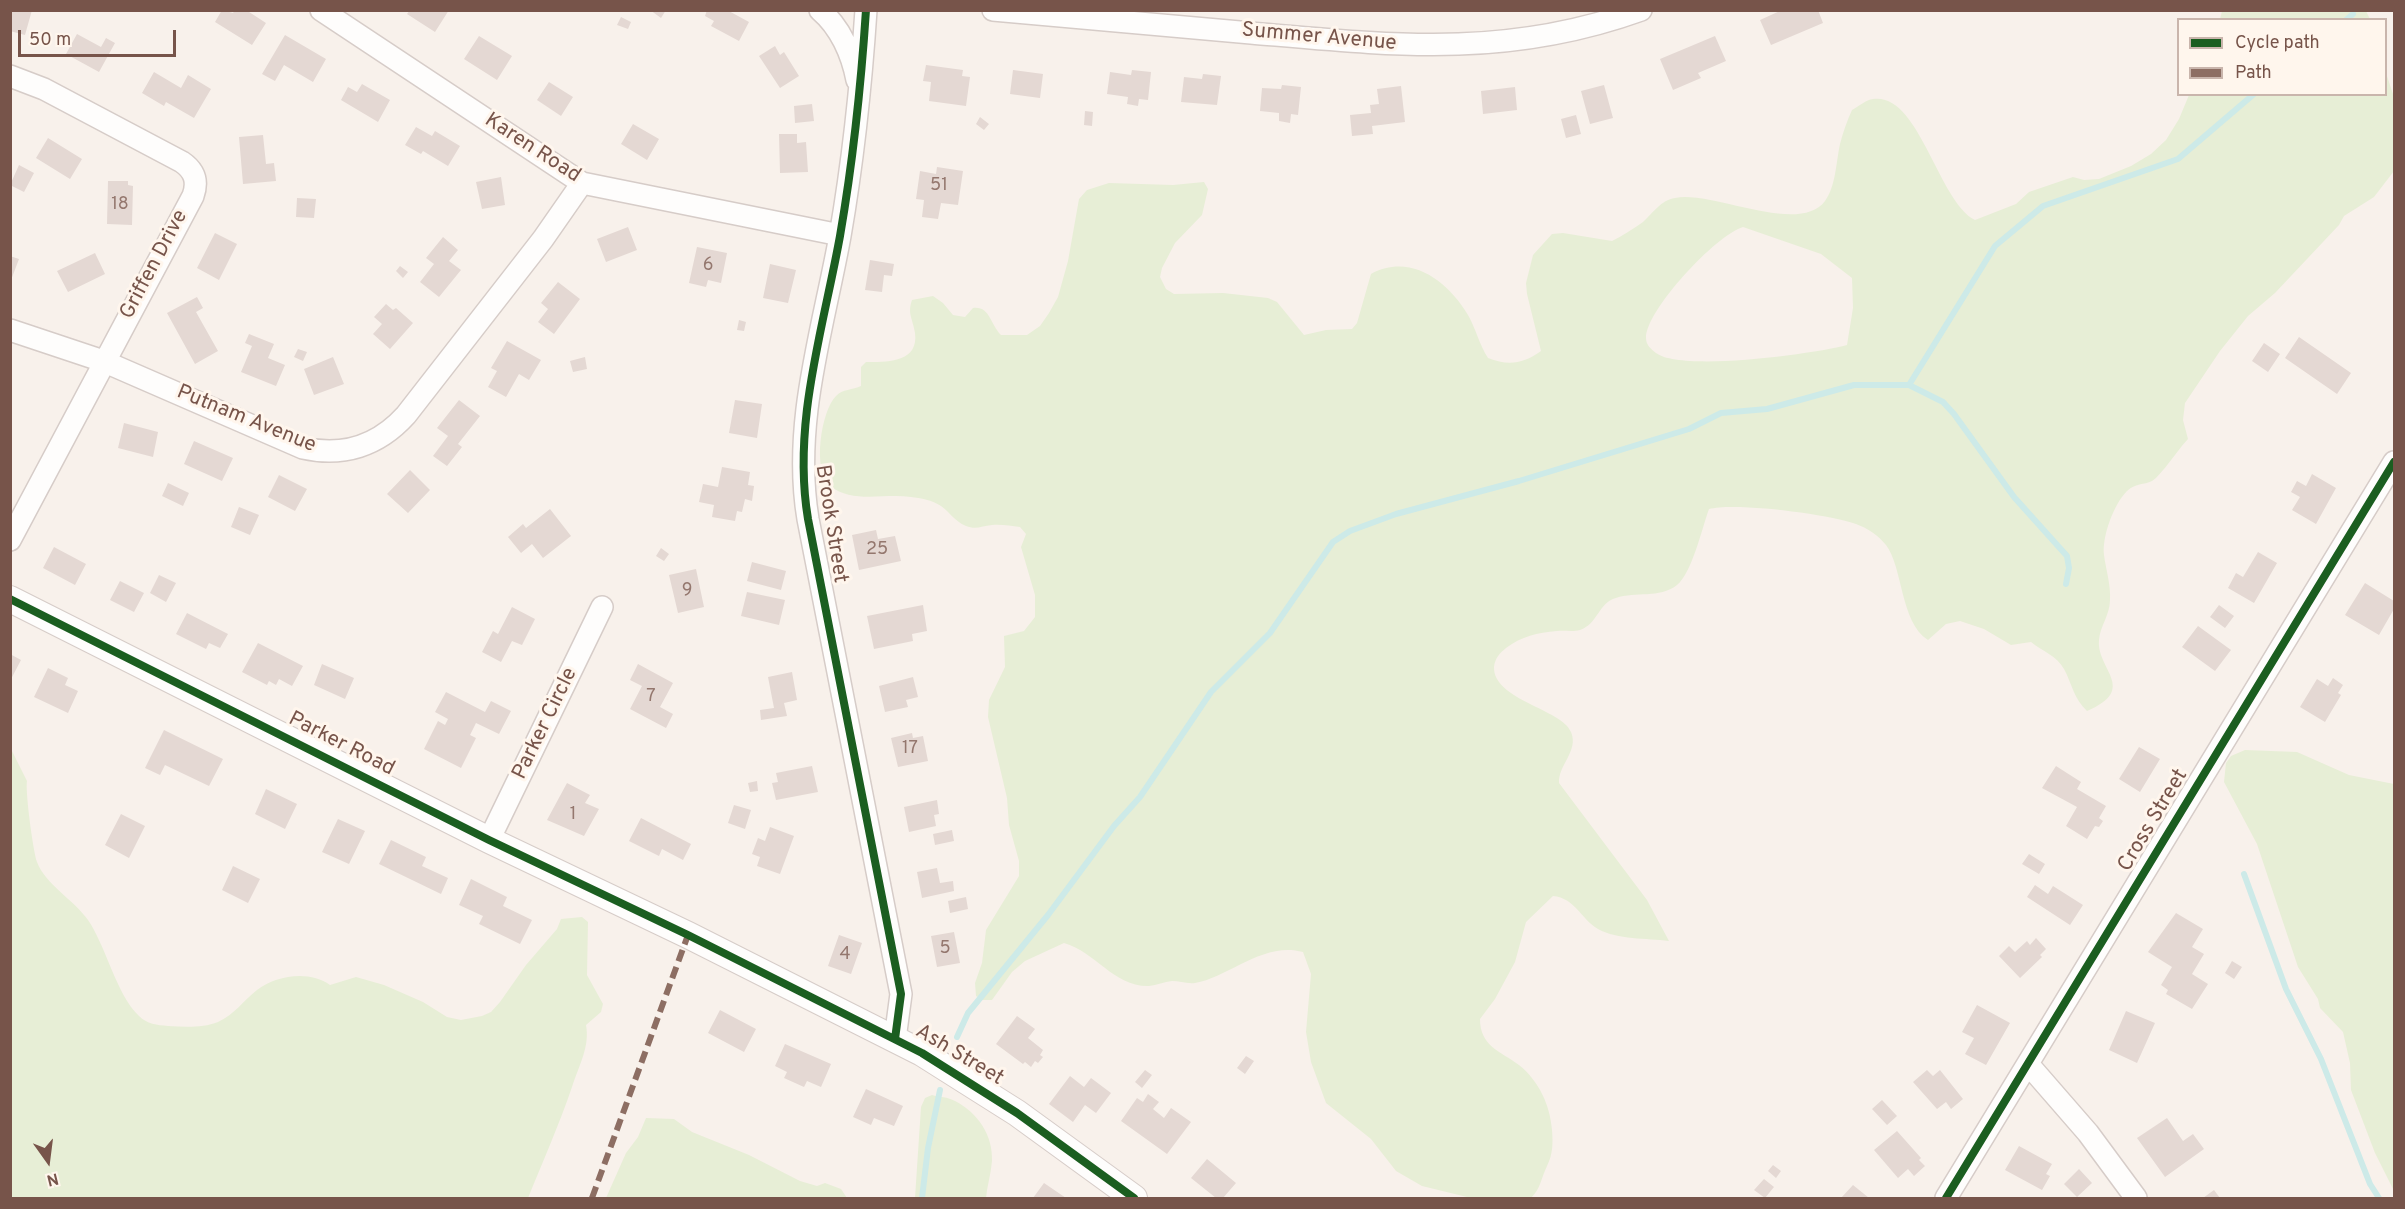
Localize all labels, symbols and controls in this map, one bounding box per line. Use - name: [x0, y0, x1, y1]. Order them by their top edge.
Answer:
- scale bar: [21, 18, 178, 56]
- legend: [2177, 18, 2387, 96]
- street label: Summer Avenue: [1240, 19, 1398, 57]
- text: 50 m: [29, 29, 71, 52]
- text: Cycle path: [2235, 32, 2320, 55]
- text: Path: [2235, 62, 2272, 85]
- street label: Karen Road: [479, 109, 585, 189]
- house number: 51: [930, 175, 948, 197]
- house number: 18: [111, 194, 129, 216]
- street label: Griffen Drive: [116, 206, 194, 324]
- house number: 6: [703, 255, 713, 277]
- street label: Putnam Avenue: [173, 381, 319, 459]
- street label: Brook Street: [808, 463, 852, 585]
- house number: 25: [866, 539, 888, 561]
- house number: 9: [682, 580, 692, 602]
- street label: Parker Circle: [508, 664, 584, 784]
- house number: 7: [646, 686, 656, 708]
- street label: Parker Road: [284, 707, 398, 783]
- house number: 17: [902, 738, 918, 760]
- street label: Cross Street: [2114, 765, 2194, 877]
- house number: 1: [570, 804, 576, 826]
- house number: 5: [939, 938, 951, 960]
- house number: 4: [839, 944, 851, 966]
- street label: Ash Street: [910, 1020, 1008, 1092]
- north arrow: [18, 1131, 78, 1191]
- text: N: [44, 1167, 60, 1190]

